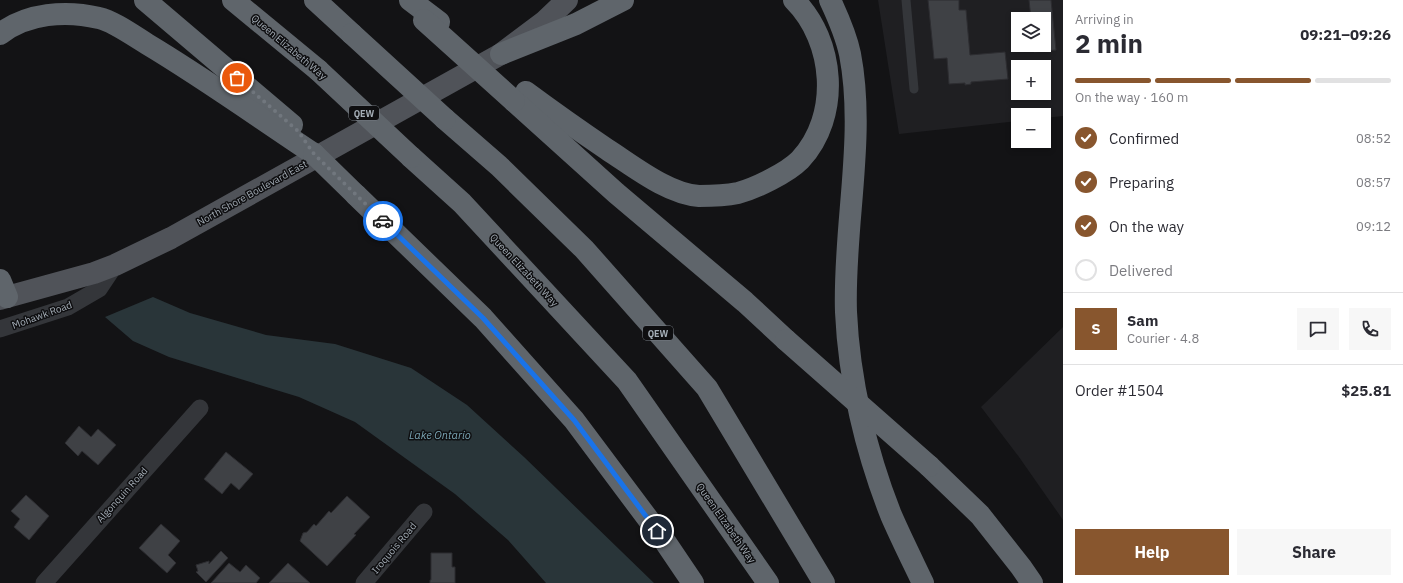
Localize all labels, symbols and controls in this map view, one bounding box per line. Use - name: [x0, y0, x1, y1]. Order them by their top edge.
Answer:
- text: Arriving in: [1075, 11, 1134, 28]
- street label: Queen Elizabeth Way: [249, 12, 329, 82]
- map controls: [1011, 12, 1051, 148]
- button: layers: [1011, 12, 1051, 52]
- text: 09:21–09:26: [1300, 25, 1391, 44]
- text: 2 min: [1075, 26, 1143, 60]
- button: +: [1011, 60, 1051, 100]
- pin: [220, 61, 254, 95]
- icon: bag: [226, 67, 248, 89]
- text: On the way · 160 m: [1075, 89, 1188, 106]
- road number: QEW: [349, 106, 379, 120]
- button: −: [1011, 108, 1051, 148]
- icon: check: [1075, 127, 1097, 149]
- text: Confirmed: [1109, 129, 1179, 148]
- text: 08:52: [1356, 130, 1391, 147]
- street label: North Shore Boulevard East: [195, 157, 310, 229]
- icon: check: [1075, 171, 1097, 193]
- text: Preparing: [1109, 173, 1174, 192]
- text: 08:57: [1356, 174, 1391, 191]
- courier: [363, 201, 403, 241]
- icon: car: [372, 210, 394, 232]
- icon: check: [1075, 215, 1097, 237]
- text: On the way: [1109, 217, 1184, 236]
- text: 09:12: [1356, 218, 1391, 235]
- street label: Queen Elizabeth Way: [487, 231, 561, 309]
- text: Delivered: [1109, 261, 1173, 280]
- street label: Mohawk Road: [10, 298, 74, 332]
- button: chat: [1297, 308, 1339, 350]
- button: phone: [1349, 308, 1391, 350]
- text: Sam: [1127, 311, 1158, 330]
- text: S: [1091, 319, 1101, 338]
- road number: QEW: [643, 326, 673, 340]
- text: Courier · 4.8: [1127, 330, 1199, 347]
- text: Order #1504: [1075, 381, 1164, 400]
- text: $25.81: [1341, 381, 1391, 400]
- water label: Lake Ontario: [409, 428, 471, 442]
- street label: Algonquin Road: [94, 464, 150, 526]
- street label: Queen Elizabeth Way: [694, 480, 758, 566]
- pin: [640, 514, 674, 548]
- street label: Iroquois Road: [369, 520, 419, 576]
- icon: home: [646, 520, 668, 542]
- button: Help: [1075, 529, 1229, 575]
- button: Share: [1237, 529, 1391, 575]

